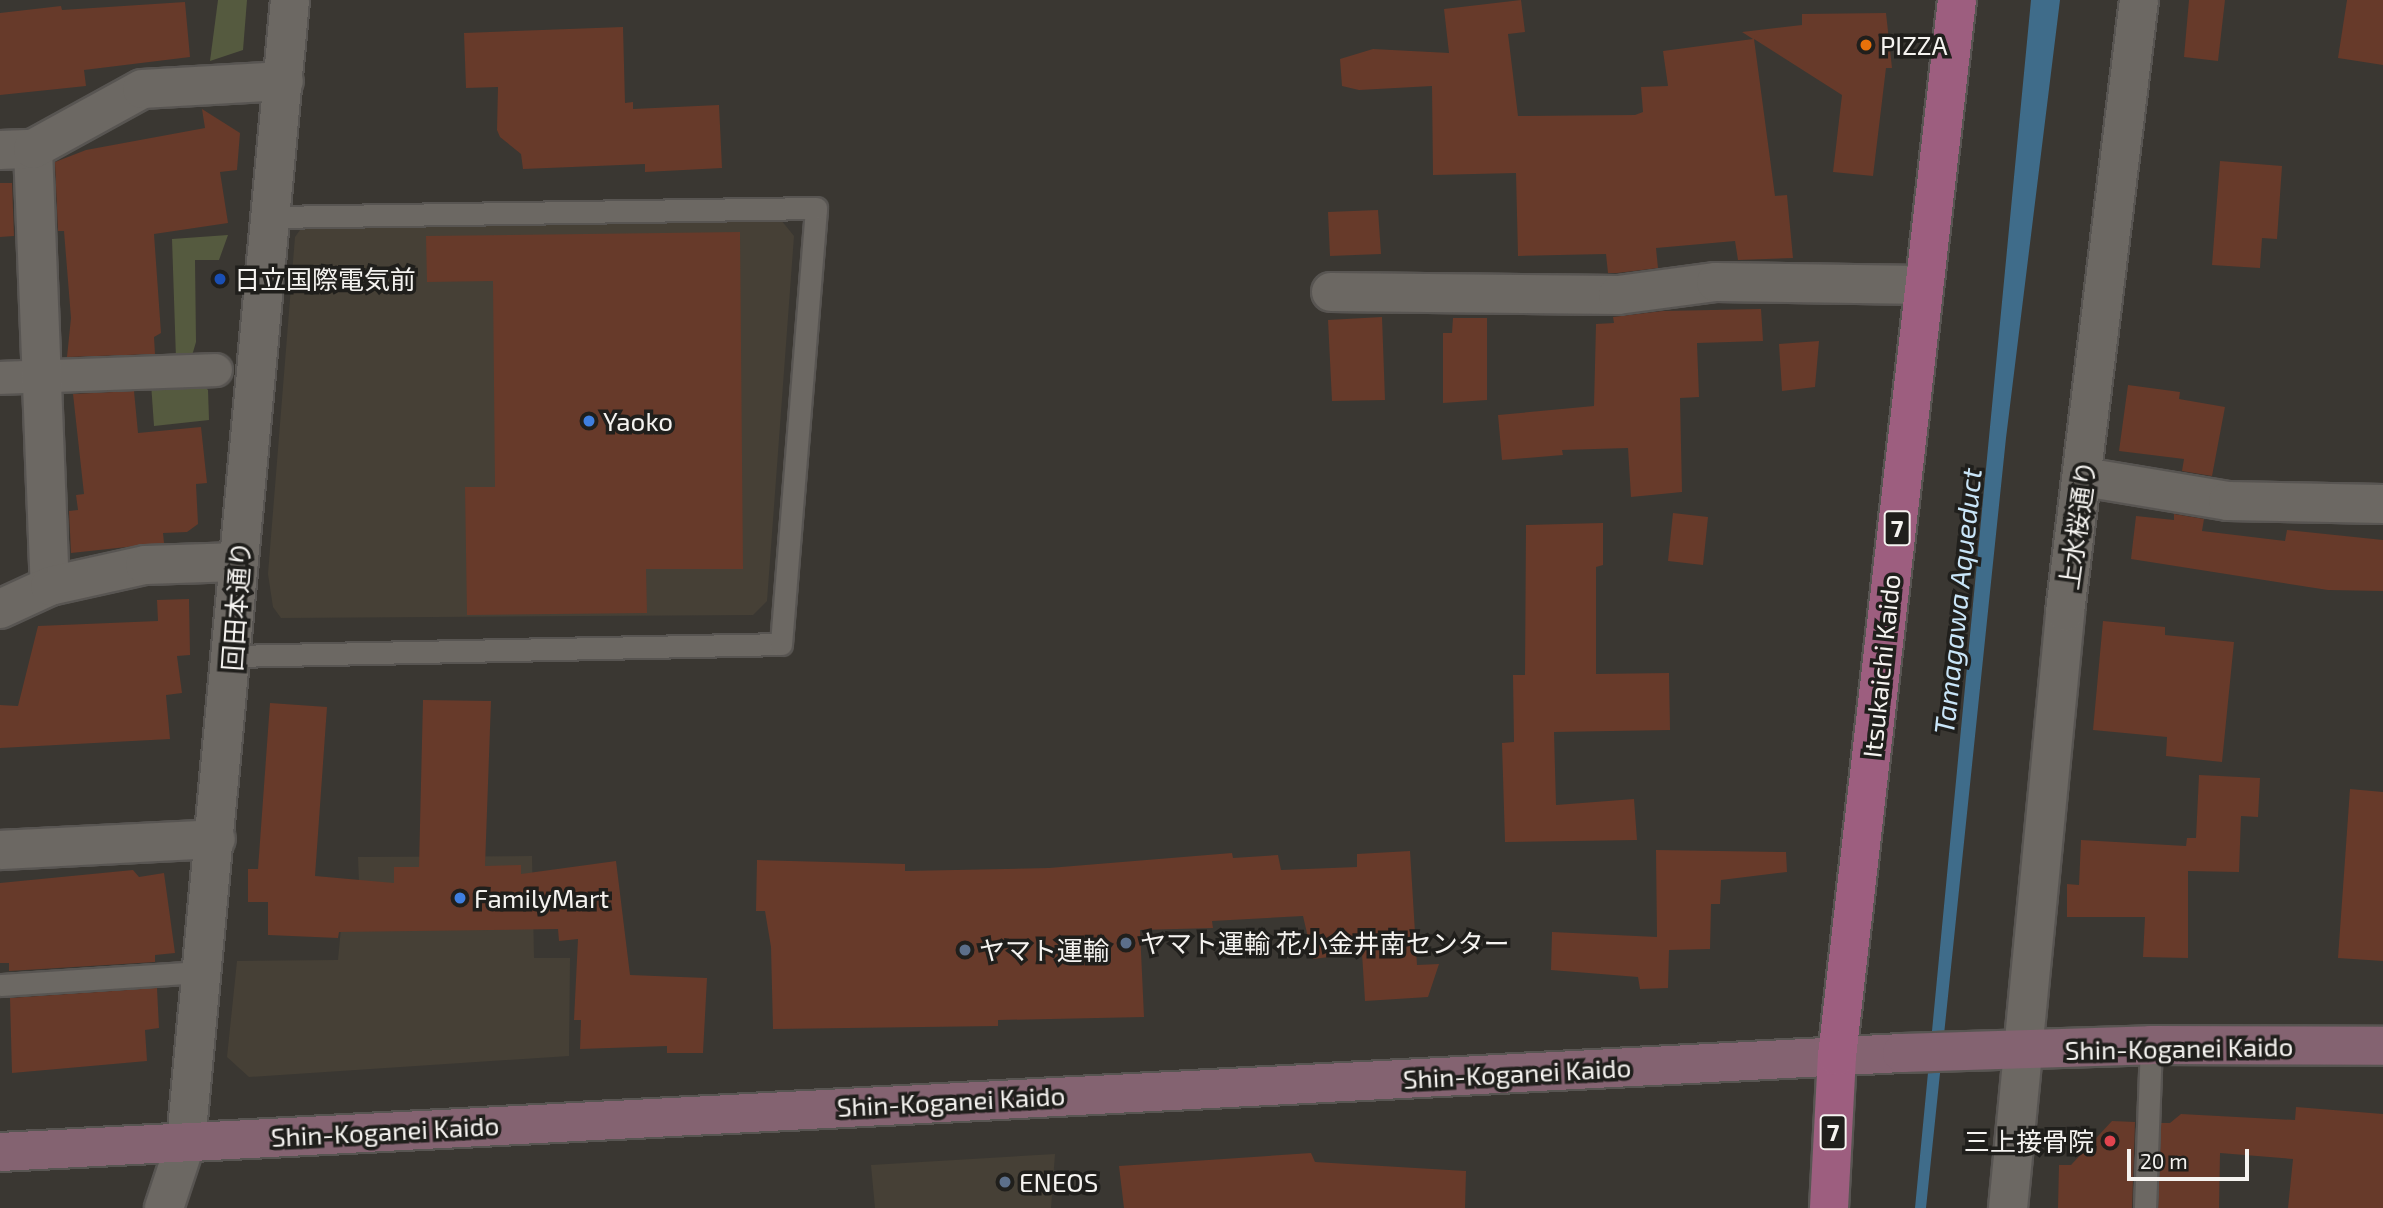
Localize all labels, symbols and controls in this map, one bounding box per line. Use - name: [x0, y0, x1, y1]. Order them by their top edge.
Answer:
- place label: PIZZA: [1880, 29, 1948, 61]
- marker: PIZZA: [1858, 37, 1874, 53]
- place label: 日立国際電気前: [234, 263, 416, 295]
- marker: 日立国際電気前: [212, 271, 228, 287]
- place label: Yaoko: [603, 405, 673, 437]
- marker: Yaoko: [581, 413, 597, 429]
- street label: 上水桜通り: [2053, 458, 2101, 592]
- water label: Tamagawa Aqueduct: [1926, 466, 1988, 736]
- road number: 7: [1883, 508, 1911, 548]
- street label: 回田本通り: [216, 540, 256, 672]
- street label: Itsukaichi Kaido: [1856, 573, 1906, 759]
- place label: FamilyMart: [474, 882, 609, 914]
- marker: FamilyMart: [452, 890, 468, 906]
- place label: ヤマト運輸 花小金井南センター: [1140, 927, 1510, 959]
- place label: ヤマト運輸: [979, 934, 1109, 966]
- marker: ヤマト運輸 花小金井南センター: [1118, 935, 1134, 951]
- marker: ヤマト運輸: [957, 942, 973, 958]
- street label: Shin-Koganei Kaido: [2065, 1030, 2293, 1066]
- street label: Shin-Koganei Kaido: [1402, 1051, 1632, 1095]
- street label: Shin-Koganei Kaido: [836, 1079, 1066, 1123]
- street label: Shin-Koganei Kaido: [270, 1109, 500, 1153]
- road number: 7: [1819, 1112, 1847, 1152]
- place label: 三上接骨院: [1964, 1125, 2094, 1157]
- marker: 三上接骨院: [2100, 1131, 2120, 1151]
- scale bar: [2131, 1134, 2254, 1178]
- text: 20 m: [2140, 1148, 2188, 1173]
- place label: ENEOS: [1019, 1166, 1098, 1198]
- marker: ENEOS: [997, 1174, 1013, 1190]

